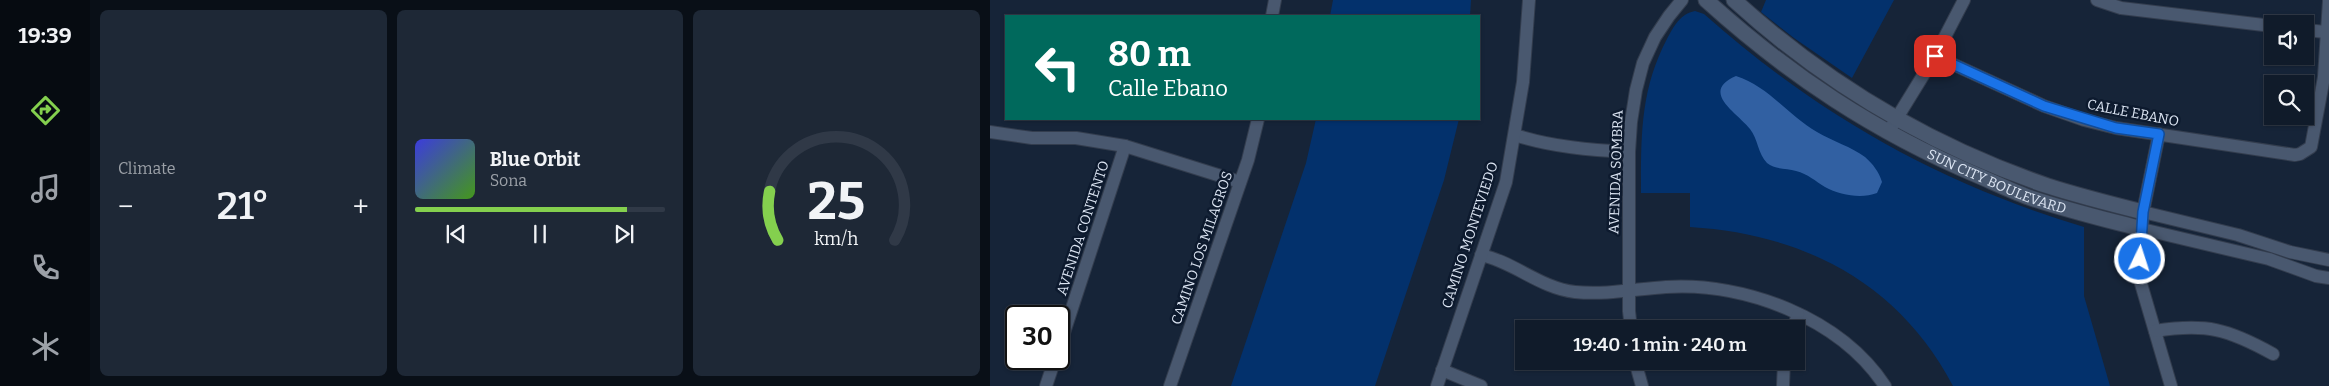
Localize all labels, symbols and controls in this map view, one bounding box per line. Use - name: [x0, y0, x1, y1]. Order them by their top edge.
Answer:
- map controls: [2264, 15, 2314, 125]
- button: sound: [2264, 15, 2314, 65]
- text: 19:39: [18, 22, 72, 49]
- text: 80 m: [1108, 33, 1191, 75]
- icon: left: [1025, 35, 1090, 100]
- pin: [1914, 35, 1956, 77]
- icon: arrive: [1921, 42, 1949, 70]
- text: Calle Ebano: [1108, 75, 1228, 102]
- button: search: [2264, 75, 2314, 125]
- icon: directions: [28, 93, 63, 128]
- street label: CALLE EBANO: [2086, 96, 2180, 130]
- street label: AVENIDA SOMBRA: [1605, 110, 1627, 234]
- street label: SUN CITY BOULEVARD: [1924, 145, 2068, 217]
- text: Blue Orbit: [490, 148, 581, 171]
- text: Climate: [118, 159, 176, 178]
- street label: AVENIDA CONTENTO: [1053, 159, 1113, 297]
- street label: CAMINO MONTEVIEDO: [1438, 160, 1502, 310]
- street label: CAMINO LOS MILAGROS: [1168, 169, 1236, 327]
- text: 25: [808, 170, 866, 233]
- icon: music: [28, 171, 63, 206]
- text: Sona: [490, 171, 527, 190]
- text: 21°: [217, 183, 269, 229]
- text: −: [118, 190, 133, 223]
- text: +: [353, 190, 369, 223]
- icon: previous: [442, 220, 470, 248]
- icon: pause: [526, 220, 554, 248]
- icon: next: [610, 220, 638, 248]
- text: km/h: [815, 228, 859, 250]
- position arrow: [2113, 232, 2165, 284]
- icon: phone: [28, 250, 63, 285]
- speed limit sign: 30: [1005, 305, 1070, 370]
- icon: climate: [28, 329, 63, 364]
- text: 19:40 · 1 min · 240 m: [1573, 333, 1747, 356]

